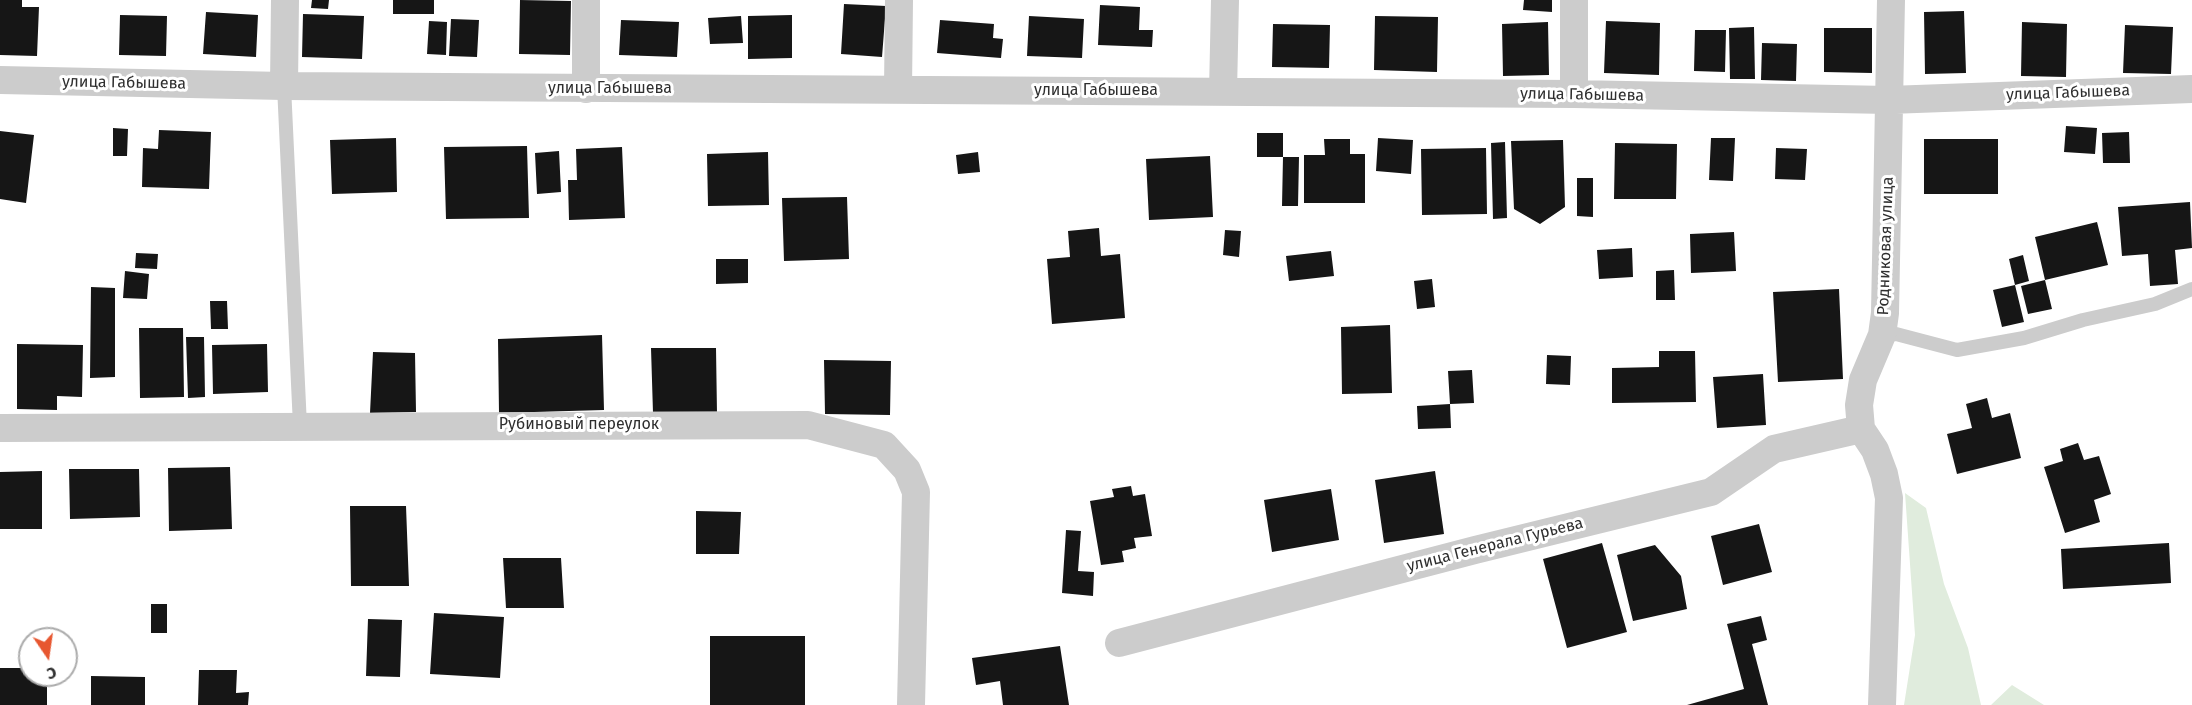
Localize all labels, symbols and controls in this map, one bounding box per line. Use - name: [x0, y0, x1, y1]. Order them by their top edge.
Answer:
- street label: улица Габышева: [62, 72, 186, 94]
- street label: улица Габышева: [548, 79, 672, 99]
- street label: улица Габышева: [1034, 81, 1158, 101]
- street label: улица Габышева: [2006, 81, 2130, 105]
- street label: улица Габышева: [1520, 84, 1644, 106]
- street label: Родниковая улица: [1874, 176, 1898, 316]
- street label: Рубиновый переулок: [499, 415, 659, 435]
- street label: улица Генерала Гурьева: [1405, 514, 1585, 576]
- north arrow: [18, 627, 78, 687]
- text: С: [45, 663, 58, 683]

